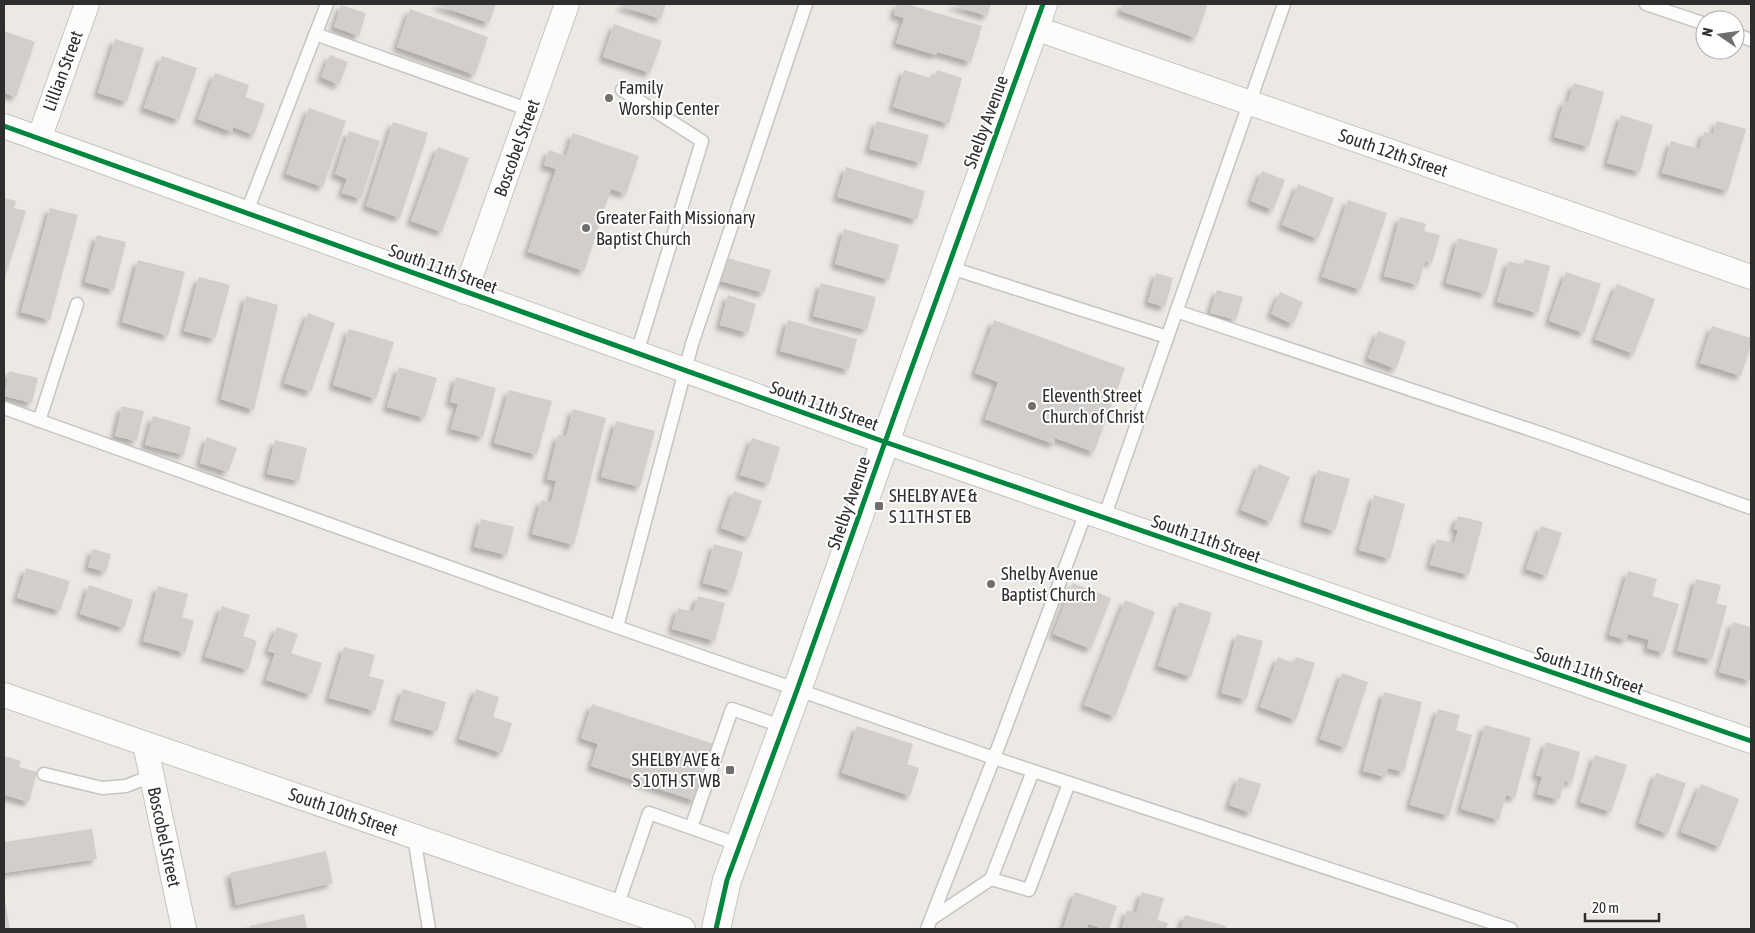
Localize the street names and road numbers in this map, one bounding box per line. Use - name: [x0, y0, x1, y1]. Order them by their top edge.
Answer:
- street label: Lillian Street: [38, 28, 87, 114]
- street label: Shelby Avenue: [959, 73, 1012, 171]
- street label: Boscobel Street: [489, 96, 544, 199]
- street label: South 12th Street: [1336, 124, 1450, 181]
- street label: South 11th Street: [386, 239, 500, 298]
- street label: South 11th Street: [767, 376, 881, 435]
- street label: Shelby Avenue: [823, 453, 874, 552]
- street label: South 11th Street: [1149, 510, 1263, 567]
- street label: South 11th Street: [1532, 642, 1646, 699]
- street label: South 10th Street: [286, 783, 400, 840]
- street label: Boscobel Street: [144, 785, 185, 889]

